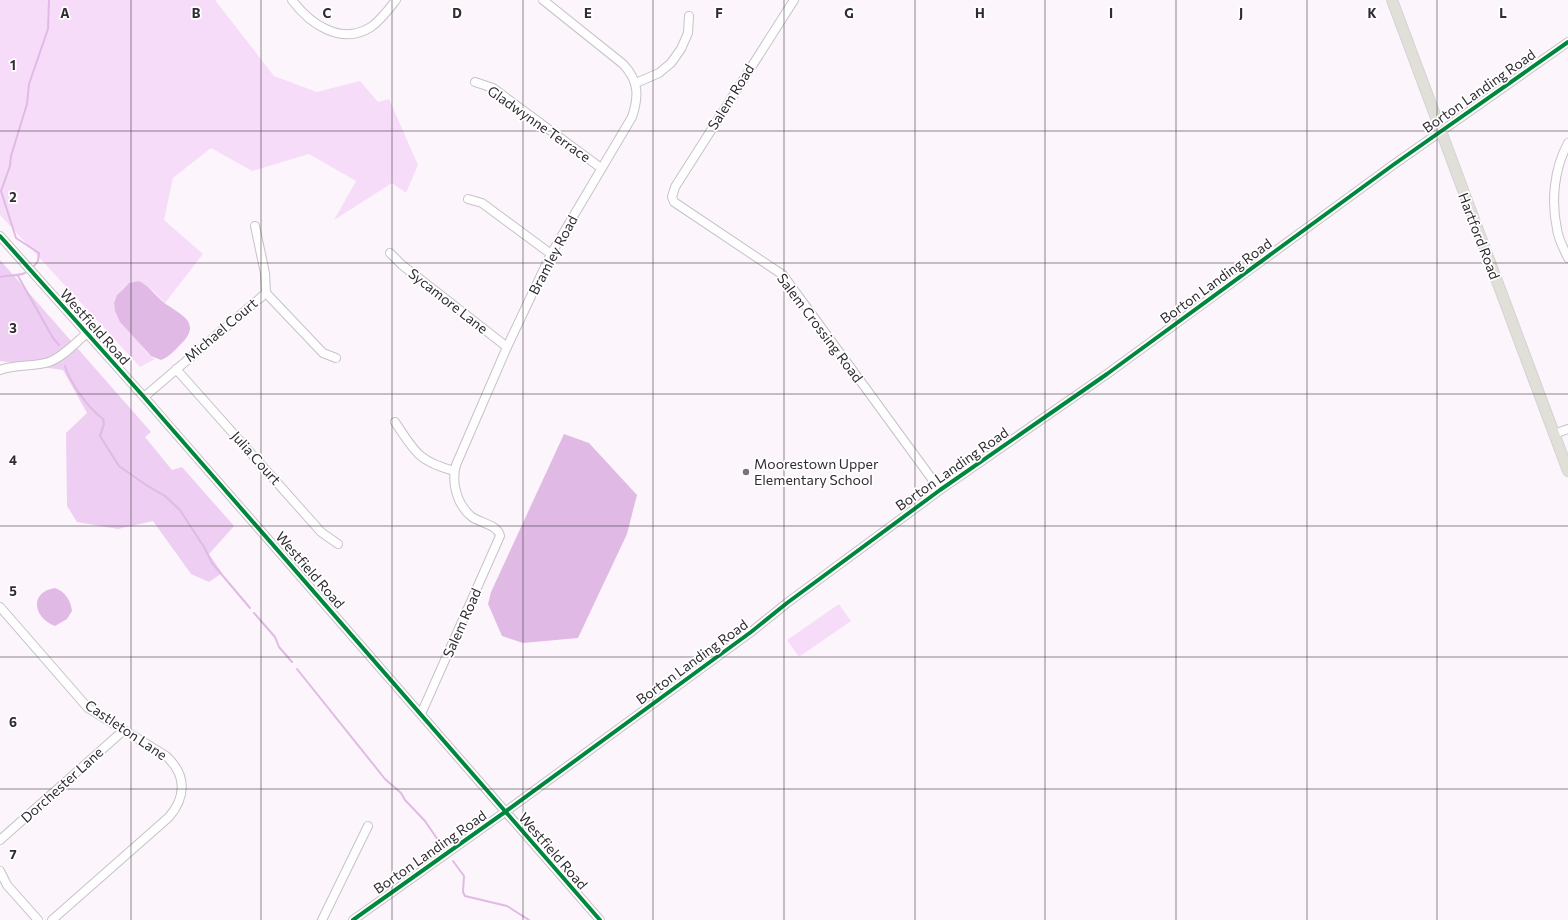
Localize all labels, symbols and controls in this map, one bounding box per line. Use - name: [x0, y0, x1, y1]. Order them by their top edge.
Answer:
- text: A: [60, 5, 70, 21]
- text: B: [192, 5, 201, 21]
- text: C: [323, 5, 332, 21]
- text: D: [452, 5, 462, 21]
- text: E: [584, 5, 592, 21]
- text: F: [715, 5, 723, 21]
- text: G: [844, 5, 854, 21]
- text: H: [975, 5, 985, 21]
- text: I: [1109, 5, 1113, 21]
- text: J: [1239, 5, 1243, 21]
- text: K: [1367, 5, 1377, 21]
- text: L: [1499, 5, 1507, 21]
- street label: Borton Landing Road: [1419, 45, 1538, 136]
- text: 1: [10, 57, 16, 73]
- street label: Salem Road: [704, 61, 757, 133]
- street label: Gladwynne Terrace: [485, 82, 594, 165]
- text: 2: [9, 189, 17, 205]
- street label: Hartford Road: [1455, 190, 1504, 282]
- street label: Bramley Road: [525, 212, 581, 297]
- street label: Borton Landing Road: [1157, 234, 1275, 327]
- street label: Sycamore Lane: [405, 264, 491, 337]
- street label: Salem Crossing Road: [774, 270, 867, 385]
- street label: Westfield Road: [57, 285, 134, 368]
- street label: Michael Court: [181, 294, 261, 365]
- text: 3: [9, 320, 17, 336]
- street label: Borton Landing Road: [892, 423, 1011, 514]
- street label: Julia Court: [228, 427, 285, 488]
- text: 4: [9, 452, 17, 468]
- place label: Moorestown Upper Elementary School: [754, 455, 879, 488]
- marker: Moorestown Upper Elementary School: [741, 467, 751, 477]
- street label: Westfield Road: [272, 528, 348, 612]
- text: 5: [9, 583, 17, 599]
- street label: Salem Road: [439, 586, 484, 660]
- street label: Borton Landing Road: [633, 615, 751, 708]
- street label: Castleton Lane: [82, 696, 171, 763]
- text: 6: [9, 714, 17, 730]
- street label: Dorchester Lane: [17, 743, 106, 826]
- street label: Borton Landing Road: [370, 806, 489, 897]
- street label: Westfield Road: [515, 809, 591, 893]
- text: 7: [9, 846, 17, 862]

